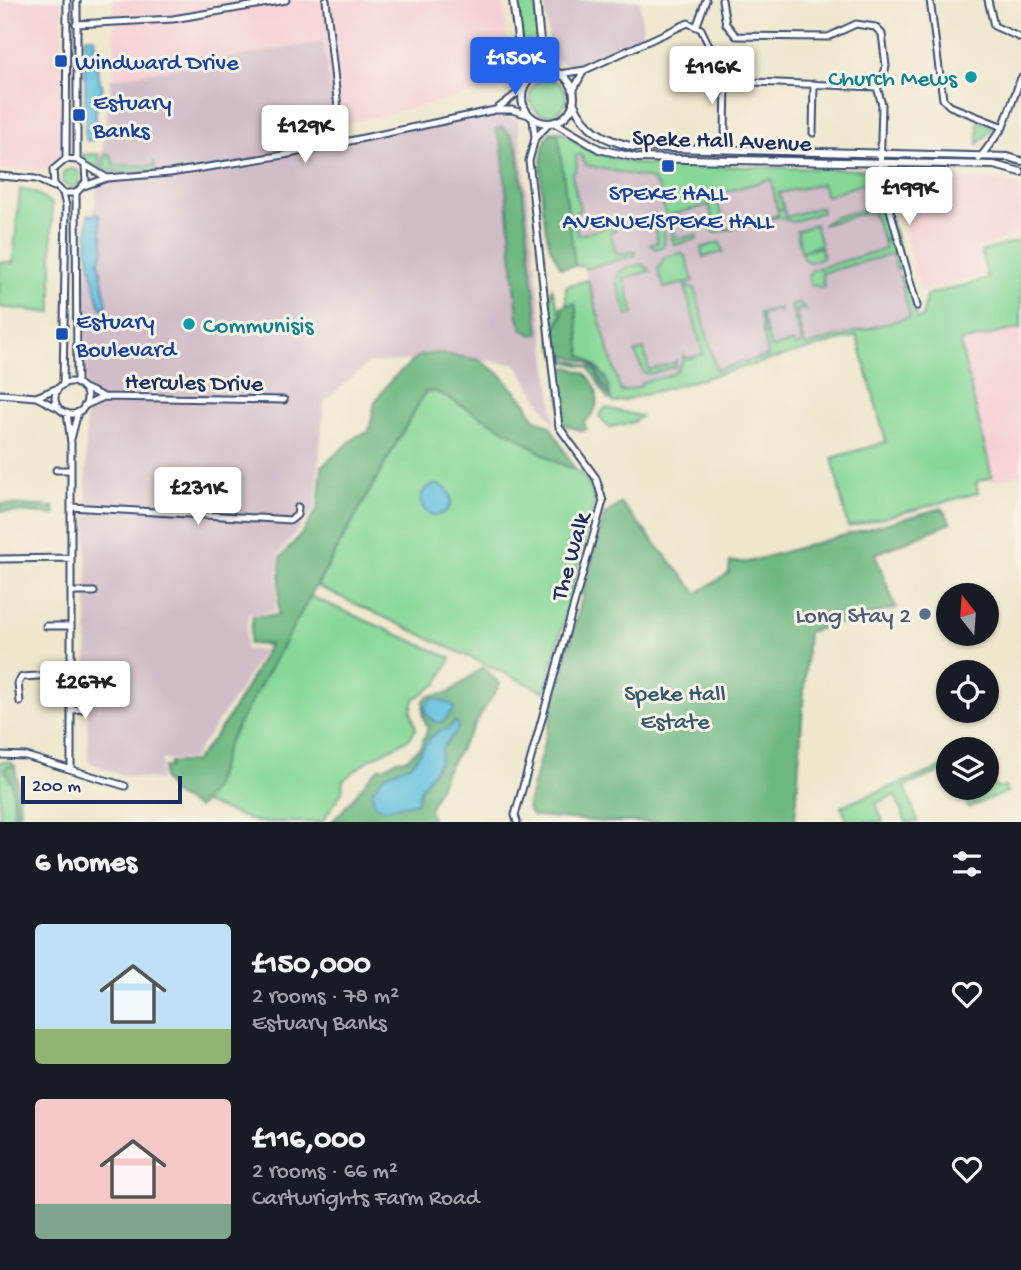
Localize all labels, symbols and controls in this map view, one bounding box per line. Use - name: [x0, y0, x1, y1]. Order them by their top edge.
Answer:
- pin: £150K: [466, 38, 564, 97]
- text: £150K: [486, 46, 544, 73]
- pin: £116K: [663, 46, 761, 106]
- place label: Windward Drive: [75, 50, 239, 79]
- marker: Windward Drive: [53, 53, 69, 69]
- text: £116K: [685, 55, 739, 82]
- place label: Church Mews: [828, 66, 958, 95]
- marker: Church Mews: [963, 69, 979, 85]
- place label: Estuary Banks: [92, 90, 172, 147]
- pin: £129K: [256, 106, 354, 165]
- marker: Estuary Banks: [71, 107, 87, 123]
- text: £129K: [278, 114, 332, 141]
- street label: Speke Hall Avenue: [632, 125, 813, 160]
- marker: SPEKE HALL AVENUE/SPEKE HALL: [660, 158, 676, 174]
- pin: £199K: [860, 168, 958, 227]
- text: £199K: [881, 176, 937, 203]
- place label: SPEKE HALL AVENUE/SPEKE HALL: [562, 181, 775, 238]
- place label: Estuary Boulevard: [75, 309, 178, 366]
- place label: Communisis: [203, 313, 314, 342]
- marker: Communisis: [181, 316, 197, 332]
- marker: Estuary Boulevard: [54, 326, 70, 342]
- street label: Hercules Drive: [124, 369, 264, 400]
- pin: £231K: [149, 468, 247, 527]
- text: £231K: [170, 476, 226, 503]
- street label: The Walk: [545, 508, 599, 606]
- north arrow: [936, 583, 999, 646]
- map controls: [936, 583, 999, 800]
- place label: Long Stay 2: [796, 603, 911, 632]
- marker: Long Stay 2: [917, 606, 933, 622]
- button: locate: [936, 660, 999, 723]
- pin: £267K: [36, 662, 134, 721]
- text: £267K: [56, 670, 114, 697]
- park label: Speke Hall Estate: [624, 681, 726, 738]
- button: layers: [936, 737, 999, 800]
- scale bar: [21, 773, 182, 805]
- text: 200 m: [32, 776, 81, 799]
- icon: filters: [948, 845, 986, 883]
- text: 6 homes: [35, 847, 137, 882]
- text: £150,000: [252, 949, 371, 984]
- icon: home: [91, 952, 175, 1036]
- icon: heart: [948, 975, 986, 1013]
- text: 2 rooms · 78 m²: [252, 984, 399, 1011]
- text: Estuary Banks: [252, 1011, 387, 1038]
- text: £116,000: [252, 1124, 365, 1159]
- icon: home: [91, 1127, 175, 1211]
- icon: heart: [948, 1150, 986, 1188]
- text: 2 rooms · 66 m²: [252, 1159, 398, 1186]
- text: Cartwrights Farm Road: [252, 1186, 479, 1213]

